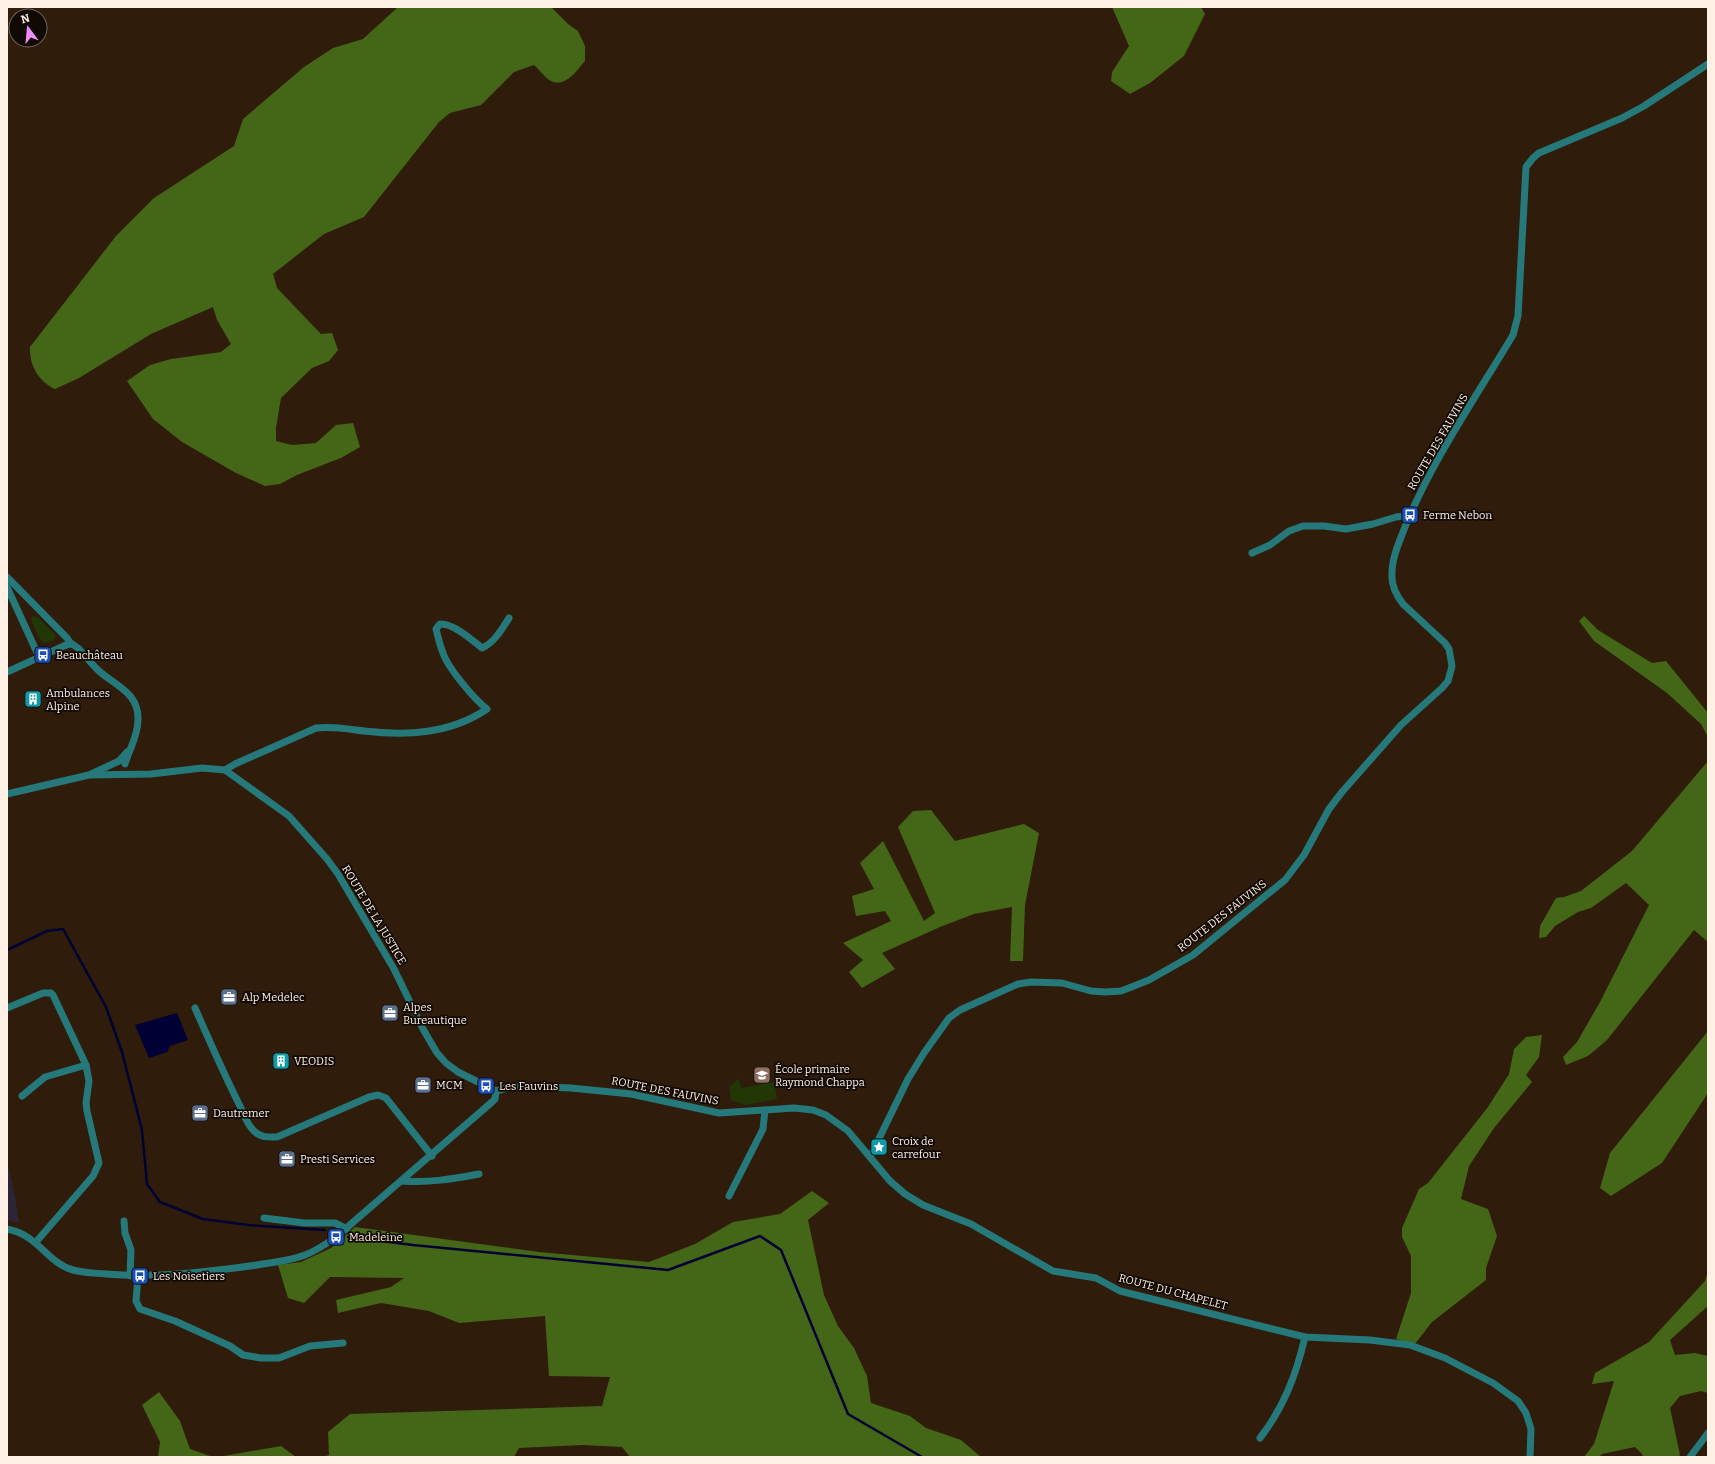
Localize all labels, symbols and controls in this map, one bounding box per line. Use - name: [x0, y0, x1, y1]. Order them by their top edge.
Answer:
- north arrow: [8, 8, 48, 48]
- text: N: [20, 11, 32, 26]
- street label: ROUTE DES FAUVINS: [1405, 391, 1471, 493]
- bus stop icon: Ferme Nebon: [1400, 505, 1420, 525]
- place label: Ferme Nebon: [1423, 509, 1492, 522]
- bus stop icon: Beauchâteau: [33, 645, 53, 665]
- place label: Beauchâteau: [56, 649, 123, 662]
- place label: Ambulances Alpine: [46, 687, 110, 713]
- building icon: Ambulances Alpine: [23, 689, 43, 709]
- street label: ROUTE DE LA JUSTICE: [339, 863, 409, 967]
- street label: ROUTE DES FAUVINS: [1175, 877, 1269, 955]
- office icon: Alp Medelec: [219, 987, 239, 1007]
- place label: Alp Medelec: [242, 991, 305, 1004]
- place label: Alpes Bureautique: [403, 1001, 467, 1027]
- office icon: Alpes Bureautique: [380, 1003, 400, 1023]
- building icon: VEODIS: [271, 1051, 291, 1071]
- place label: VEODIS: [294, 1055, 334, 1068]
- place label: École primaire Raymond Chappa: [775, 1062, 865, 1089]
- school or university icon: École primaire Raymond Chappa: [752, 1065, 772, 1085]
- street label: ROUTE DES FAUVINS: [610, 1074, 720, 1108]
- office icon: MCM: [413, 1075, 433, 1095]
- bus stop icon: Les Fauvins: [476, 1076, 496, 1096]
- place label: MCM: [436, 1079, 463, 1092]
- place label: Les Fauvins: [499, 1080, 558, 1093]
- office icon: Dautremer: [190, 1103, 210, 1123]
- place label: Dautremer: [213, 1107, 270, 1120]
- place label: Croix de carrefour: [892, 1135, 941, 1161]
- place icon: Croix de carrefour: [869, 1137, 889, 1157]
- office icon: Presti Services: [277, 1149, 297, 1169]
- place label: Presti Services: [300, 1153, 375, 1166]
- bus stop icon: Madeleine: [326, 1227, 346, 1247]
- place label: Madeleine: [349, 1231, 403, 1244]
- bus stop icon: Les Noisetiers: [130, 1266, 150, 1286]
- place label: Les Noisetiers: [153, 1270, 225, 1283]
- street label: ROUTE DU CHAPELET: [1117, 1271, 1229, 1313]

